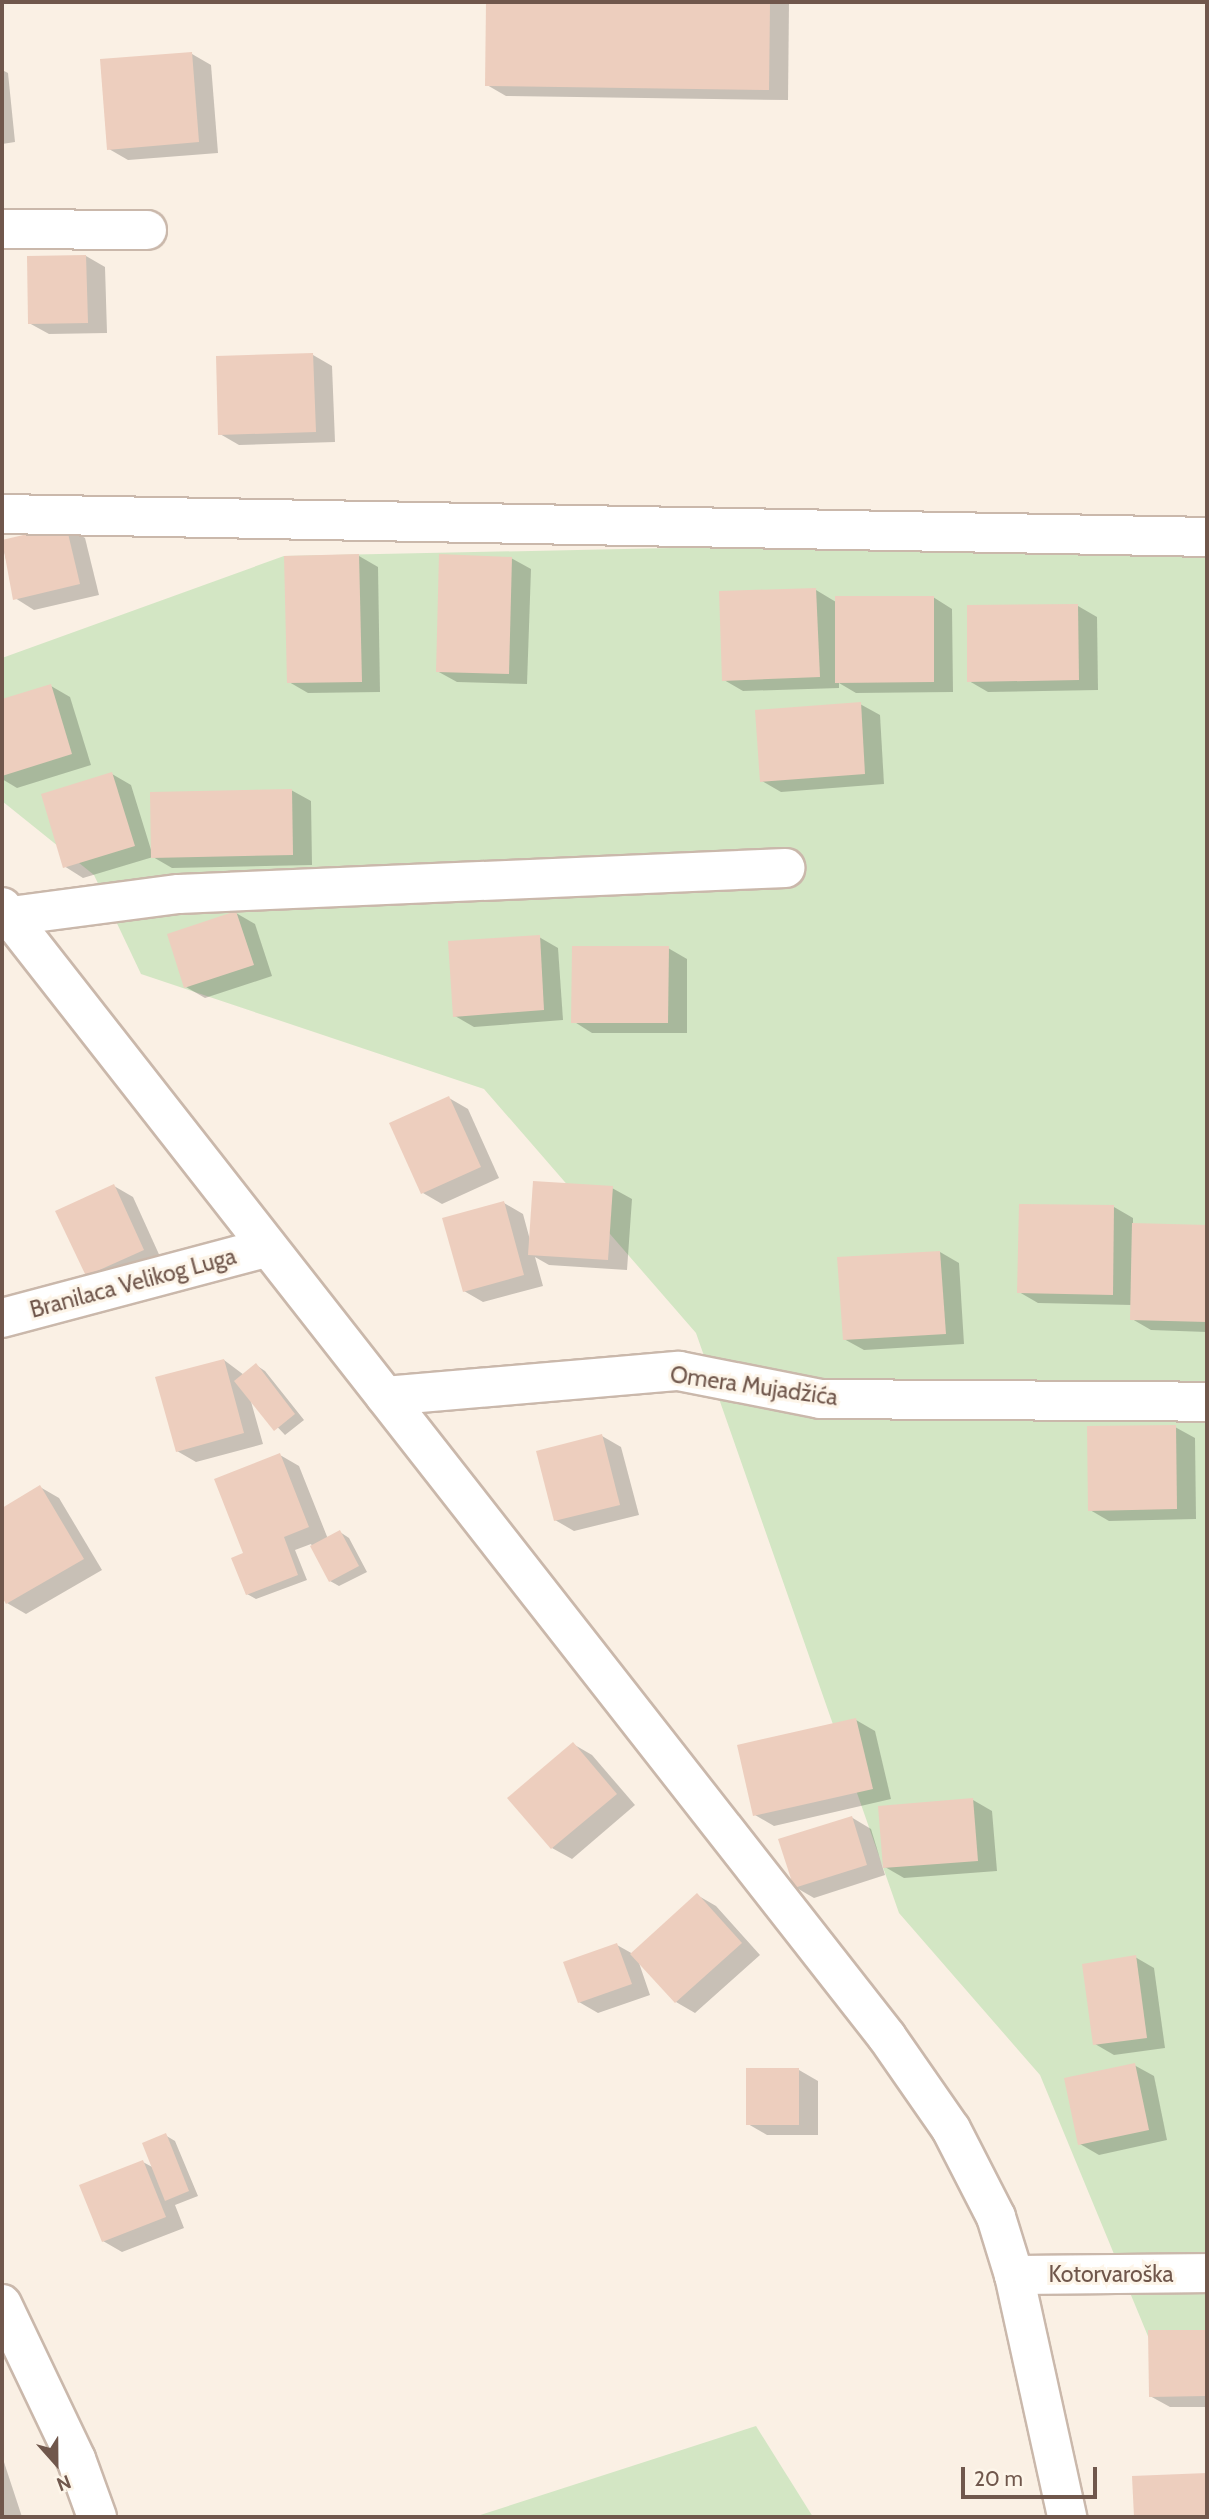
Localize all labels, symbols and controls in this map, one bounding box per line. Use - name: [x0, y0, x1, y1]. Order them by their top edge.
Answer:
- street label: Branilaca Velikog Luga: [27, 1242, 239, 1324]
- street label: Omera Mujadžića: [668, 1361, 840, 1411]
- street label: Kotorvaroška: [1049, 2260, 1173, 2288]
- north arrow: [21, 2428, 91, 2498]
- scale bar: [964, 2452, 1100, 2496]
- text: 20 m: [974, 2466, 1023, 2491]
- text: N: [53, 2470, 74, 2496]

